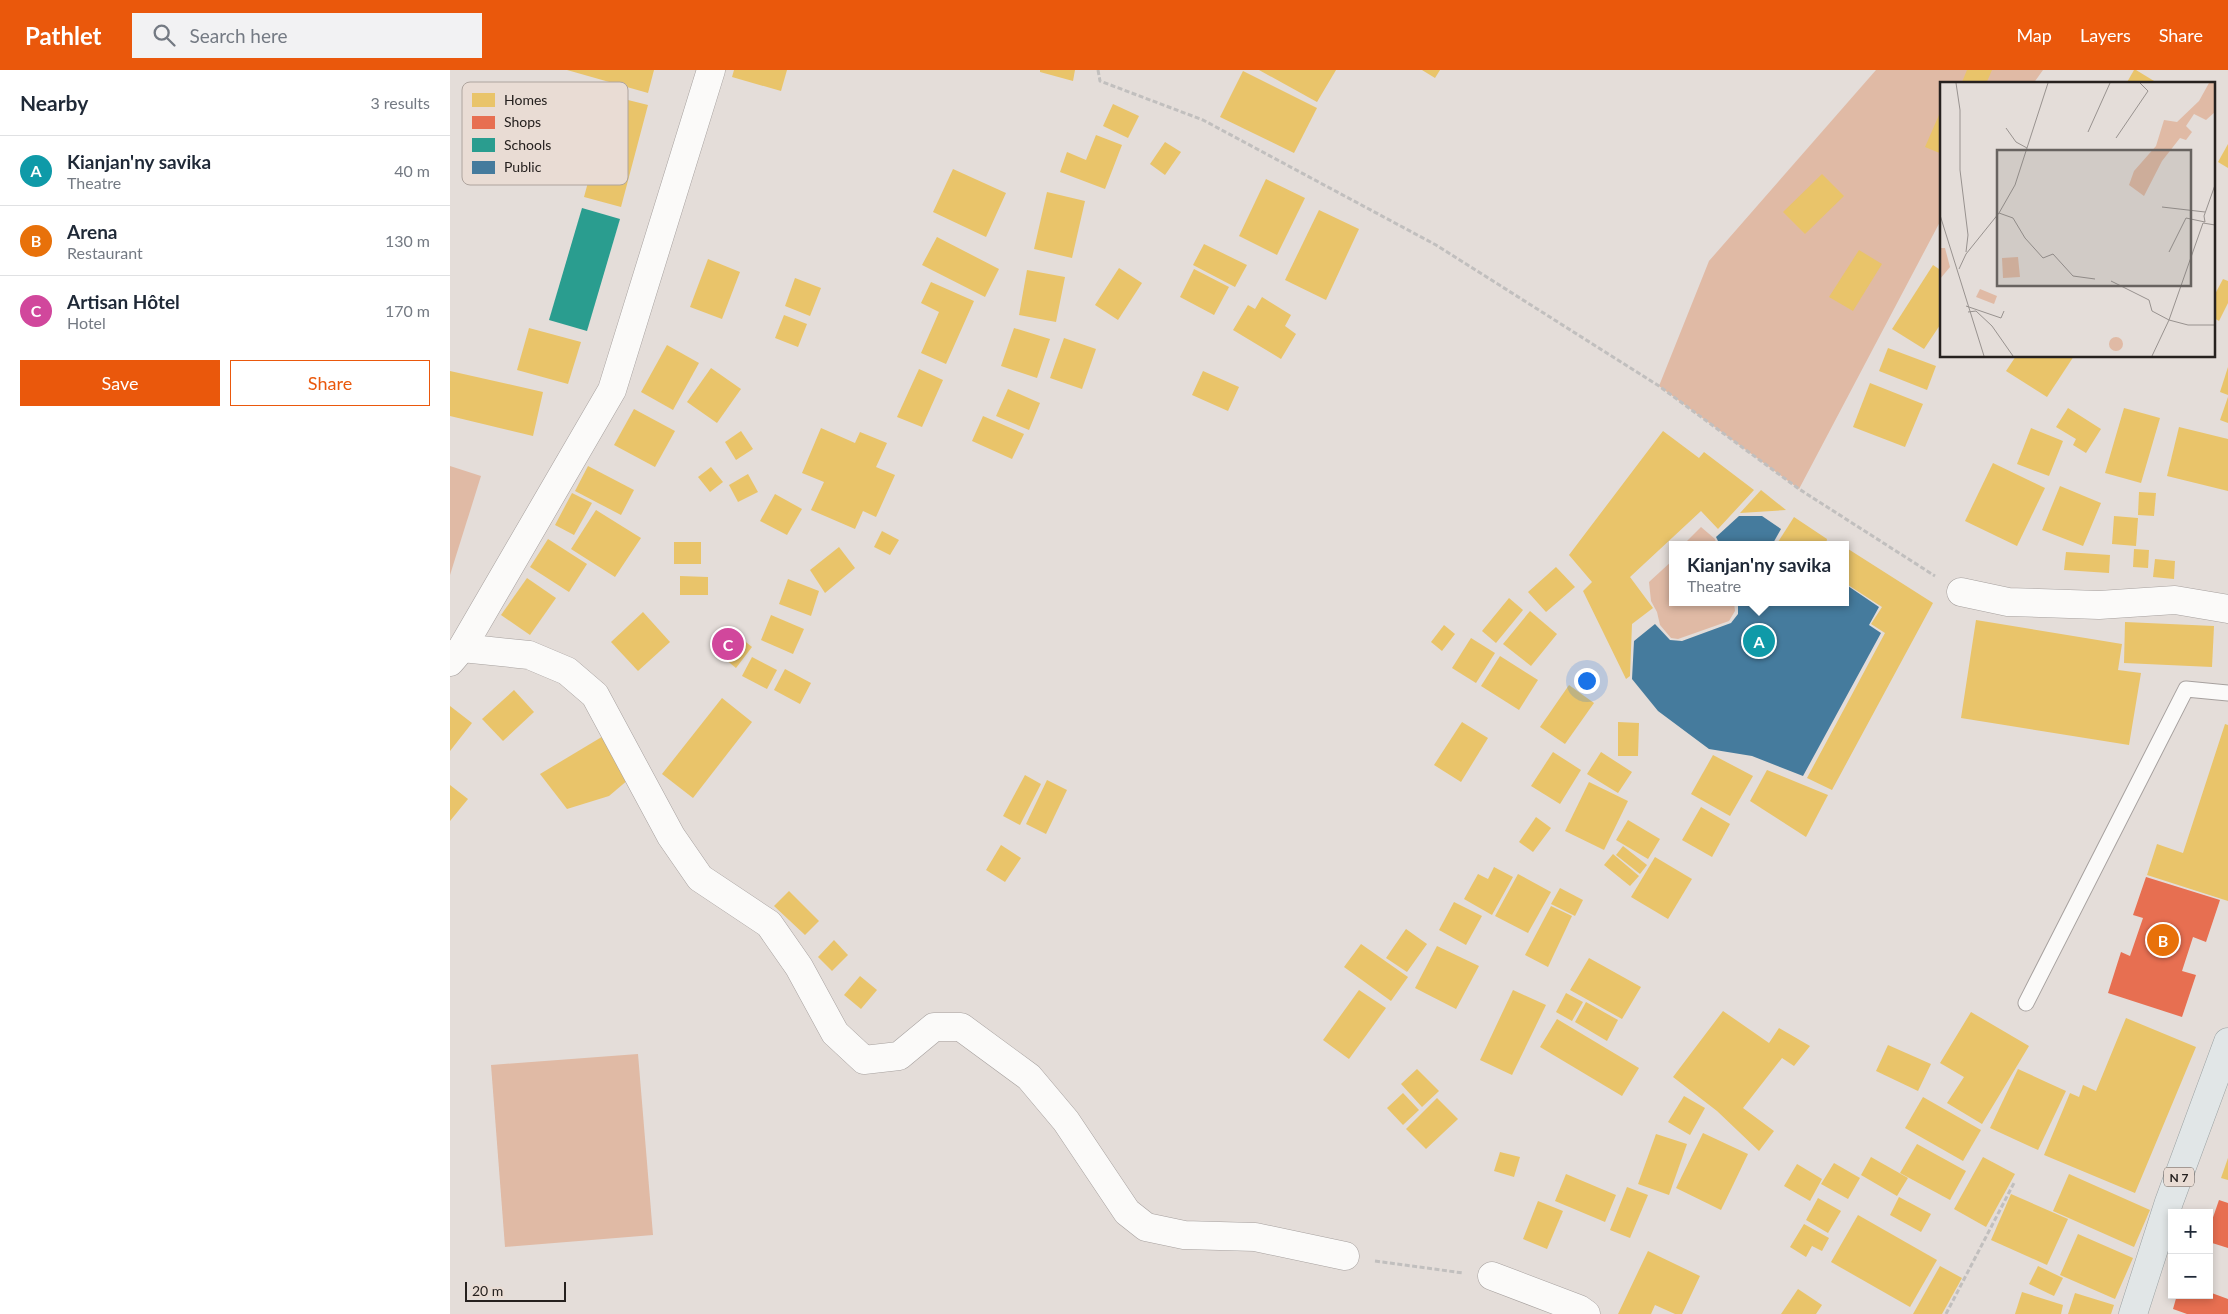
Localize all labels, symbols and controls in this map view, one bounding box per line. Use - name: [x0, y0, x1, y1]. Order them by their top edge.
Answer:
- search box: [132, 13, 482, 58]
- text: Pathlet: [25, 21, 102, 50]
- icon: search: [150, 21, 178, 49]
- text: Search here: [190, 24, 288, 47]
- text: Map: [2016, 24, 2052, 46]
- text: Layers: [2080, 24, 2131, 46]
- text: Share: [2159, 24, 2203, 46]
- legend: [462, 82, 628, 185]
- inset map: [1940, 82, 2216, 358]
- text: Nearby: [20, 90, 88, 115]
- text: Homes: [504, 91, 547, 108]
- text: 3 results: [370, 93, 430, 112]
- text: Shops: [504, 113, 541, 130]
- text: Schools: [504, 136, 551, 153]
- text: Kianjan'ny savika: [67, 150, 211, 173]
- text: Public: [504, 158, 542, 175]
- text: A: [30, 161, 42, 180]
- text: 40 m: [394, 161, 430, 180]
- text: Theatre: [67, 173, 121, 192]
- text: Arena: [67, 220, 118, 243]
- text: B: [31, 231, 41, 250]
- text: 130 m: [385, 231, 430, 250]
- text: Restaurant: [67, 243, 143, 262]
- text: Artisan Hôtel: [67, 290, 180, 313]
- text: C: [31, 301, 41, 320]
- text: 170 m: [385, 301, 430, 320]
- text: Hotel: [67, 313, 106, 332]
- button: Save: [20, 360, 220, 406]
- button: Share: [230, 360, 430, 406]
- popup: [1669, 541, 1849, 606]
- text: Kianjan'ny savika: [1687, 553, 1831, 576]
- text: Theatre: [1687, 576, 1741, 595]
- pin: A: [1743, 622, 1775, 660]
- pin: C: [712, 625, 744, 663]
- your location: [1574, 668, 1600, 694]
- pin: B: [2147, 921, 2179, 959]
- road number: N 7: [2164, 1168, 2194, 1186]
- map controls: [2168, 1209, 2213, 1299]
- button: +: [2168, 1209, 2213, 1254]
- button: −: [2168, 1254, 2213, 1299]
- scale bar: [465, 1279, 566, 1302]
- text: 20 m: [472, 1282, 503, 1299]

